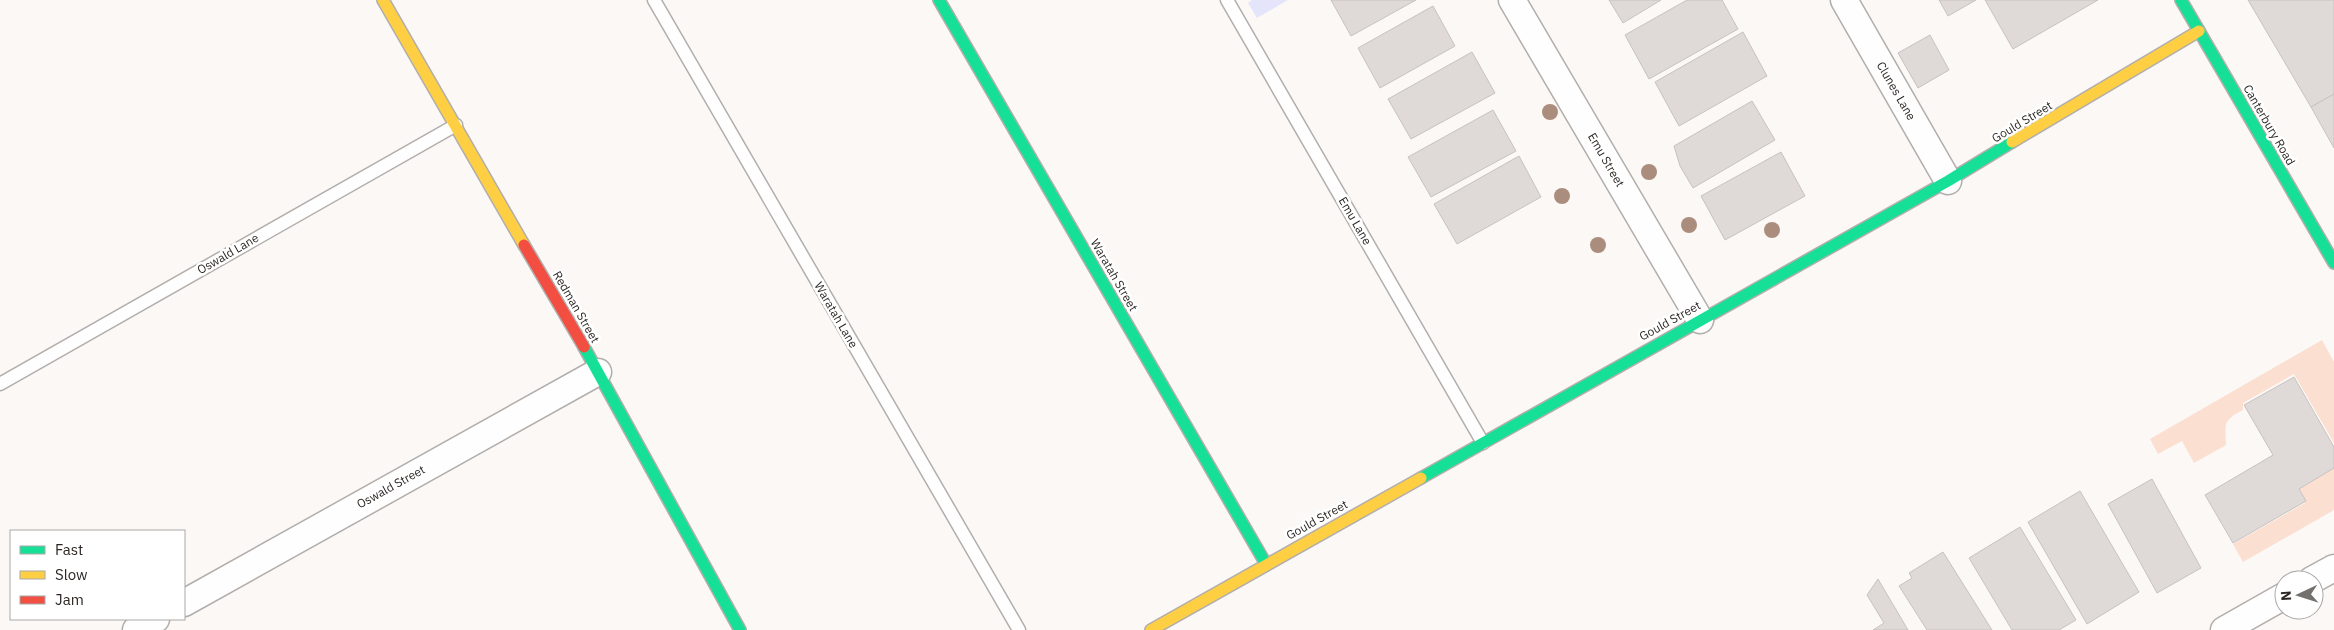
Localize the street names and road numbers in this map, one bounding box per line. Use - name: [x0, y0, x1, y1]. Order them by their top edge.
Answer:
- street label: Clunes Lane: [1874, 59, 1919, 123]
- street label: Canterbury Road: [2240, 82, 2299, 168]
- street label: Gould Street: [1989, 98, 2055, 145]
- street label: Emu Street: [1585, 130, 1628, 190]
- street label: Emu Lane: [1336, 194, 1375, 248]
- street label: Oswald Lane: [194, 230, 262, 277]
- street label: Waratah Street: [1088, 236, 1141, 314]
- street label: Redman Street: [550, 268, 603, 345]
- street label: Waratah Lane: [811, 279, 862, 351]
- street label: Gould Street: [1636, 298, 1703, 344]
- street label: Oswald Street: [354, 462, 428, 511]
- street label: Gould Street: [1283, 497, 1350, 543]

